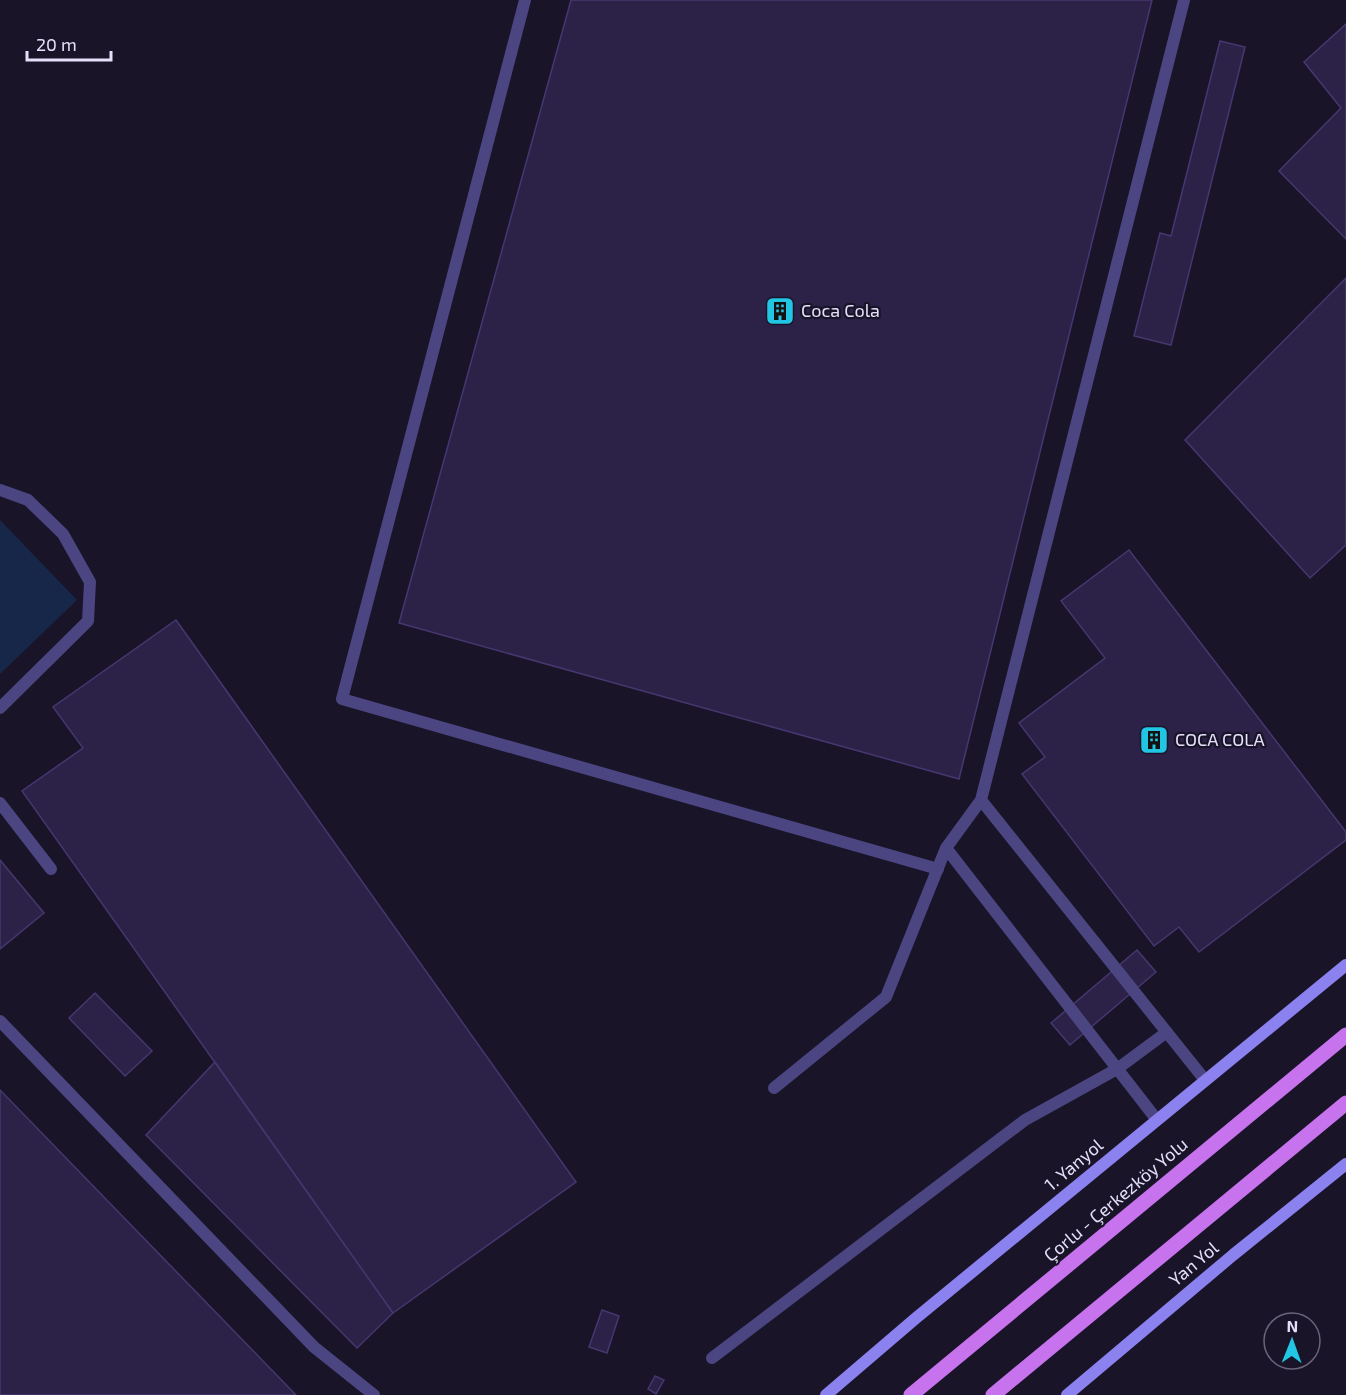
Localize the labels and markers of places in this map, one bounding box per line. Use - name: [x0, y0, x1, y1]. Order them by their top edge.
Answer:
- building icon: Coca Cola: [764, 295, 796, 327]
- place label: Coca Cola: [801, 299, 880, 321]
- building icon: COCA COLA: [1138, 724, 1170, 756]
- place label: COCA COLA: [1175, 728, 1265, 750]

